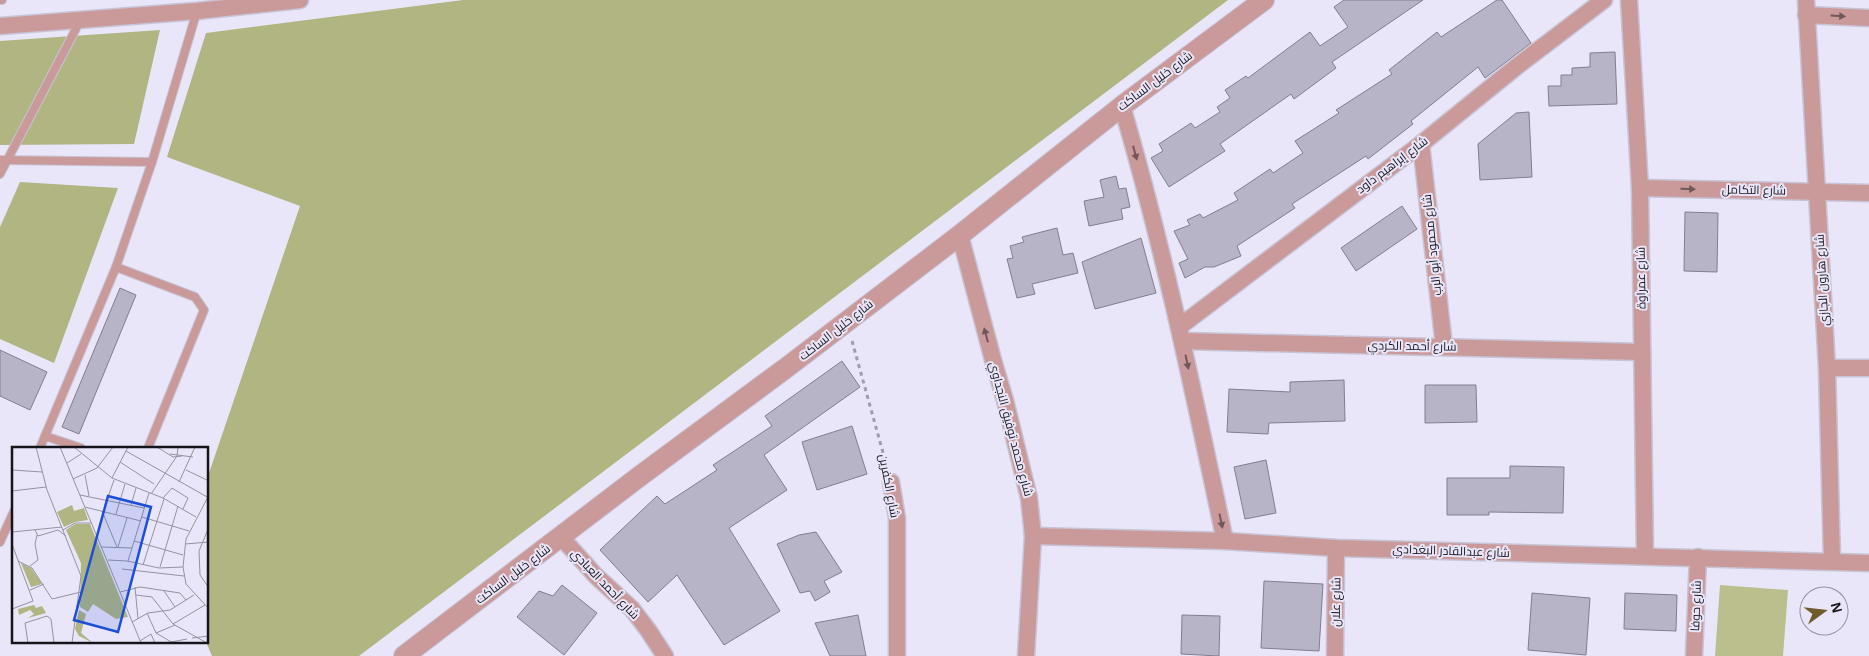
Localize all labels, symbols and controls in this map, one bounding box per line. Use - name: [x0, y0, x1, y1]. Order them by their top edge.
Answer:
- one-way arrow: [1830, 13, 1846, 21]
- street label: شارع خليل الساكت: [1115, 48, 1196, 114]
- street label: شارع إبراهيم داود: [1354, 134, 1431, 197]
- one-way arrow: [1132, 146, 1140, 161]
- street label: شارع التكامل: [1722, 182, 1786, 199]
- one-way arrow: [1681, 185, 1697, 193]
- street label: شارع محمود أبو الرب: [1419, 193, 1445, 297]
- street label: شارع هارون الجازي: [1813, 234, 1834, 326]
- street label: شارع عمراوة: [1633, 247, 1650, 309]
- street label: شارع خليل الساكت: [796, 297, 876, 364]
- one-way arrow: [982, 328, 990, 343]
- street label: شارع أحمد الكردي: [1367, 337, 1457, 357]
- one-way arrow: [1183, 354, 1191, 369]
- street label: شارع محمد توفيق النجداوي: [983, 360, 1036, 499]
- inset map: [12, 447, 209, 644]
- street label: شارع الكفرين: [875, 453, 902, 519]
- one-way arrow: [1217, 513, 1225, 529]
- street label: شارع خليل الساكت: [473, 541, 554, 607]
- street label: شارع عبدالقادر البغدادي: [1392, 542, 1510, 563]
- street label: شارع أحمد العبادي: [566, 545, 643, 624]
- street label: شارع علان: [1329, 577, 1344, 627]
- street label: شارع حوفا: [1688, 580, 1705, 632]
- north arrow: [1799, 586, 1849, 636]
- text: N: [1828, 601, 1846, 615]

